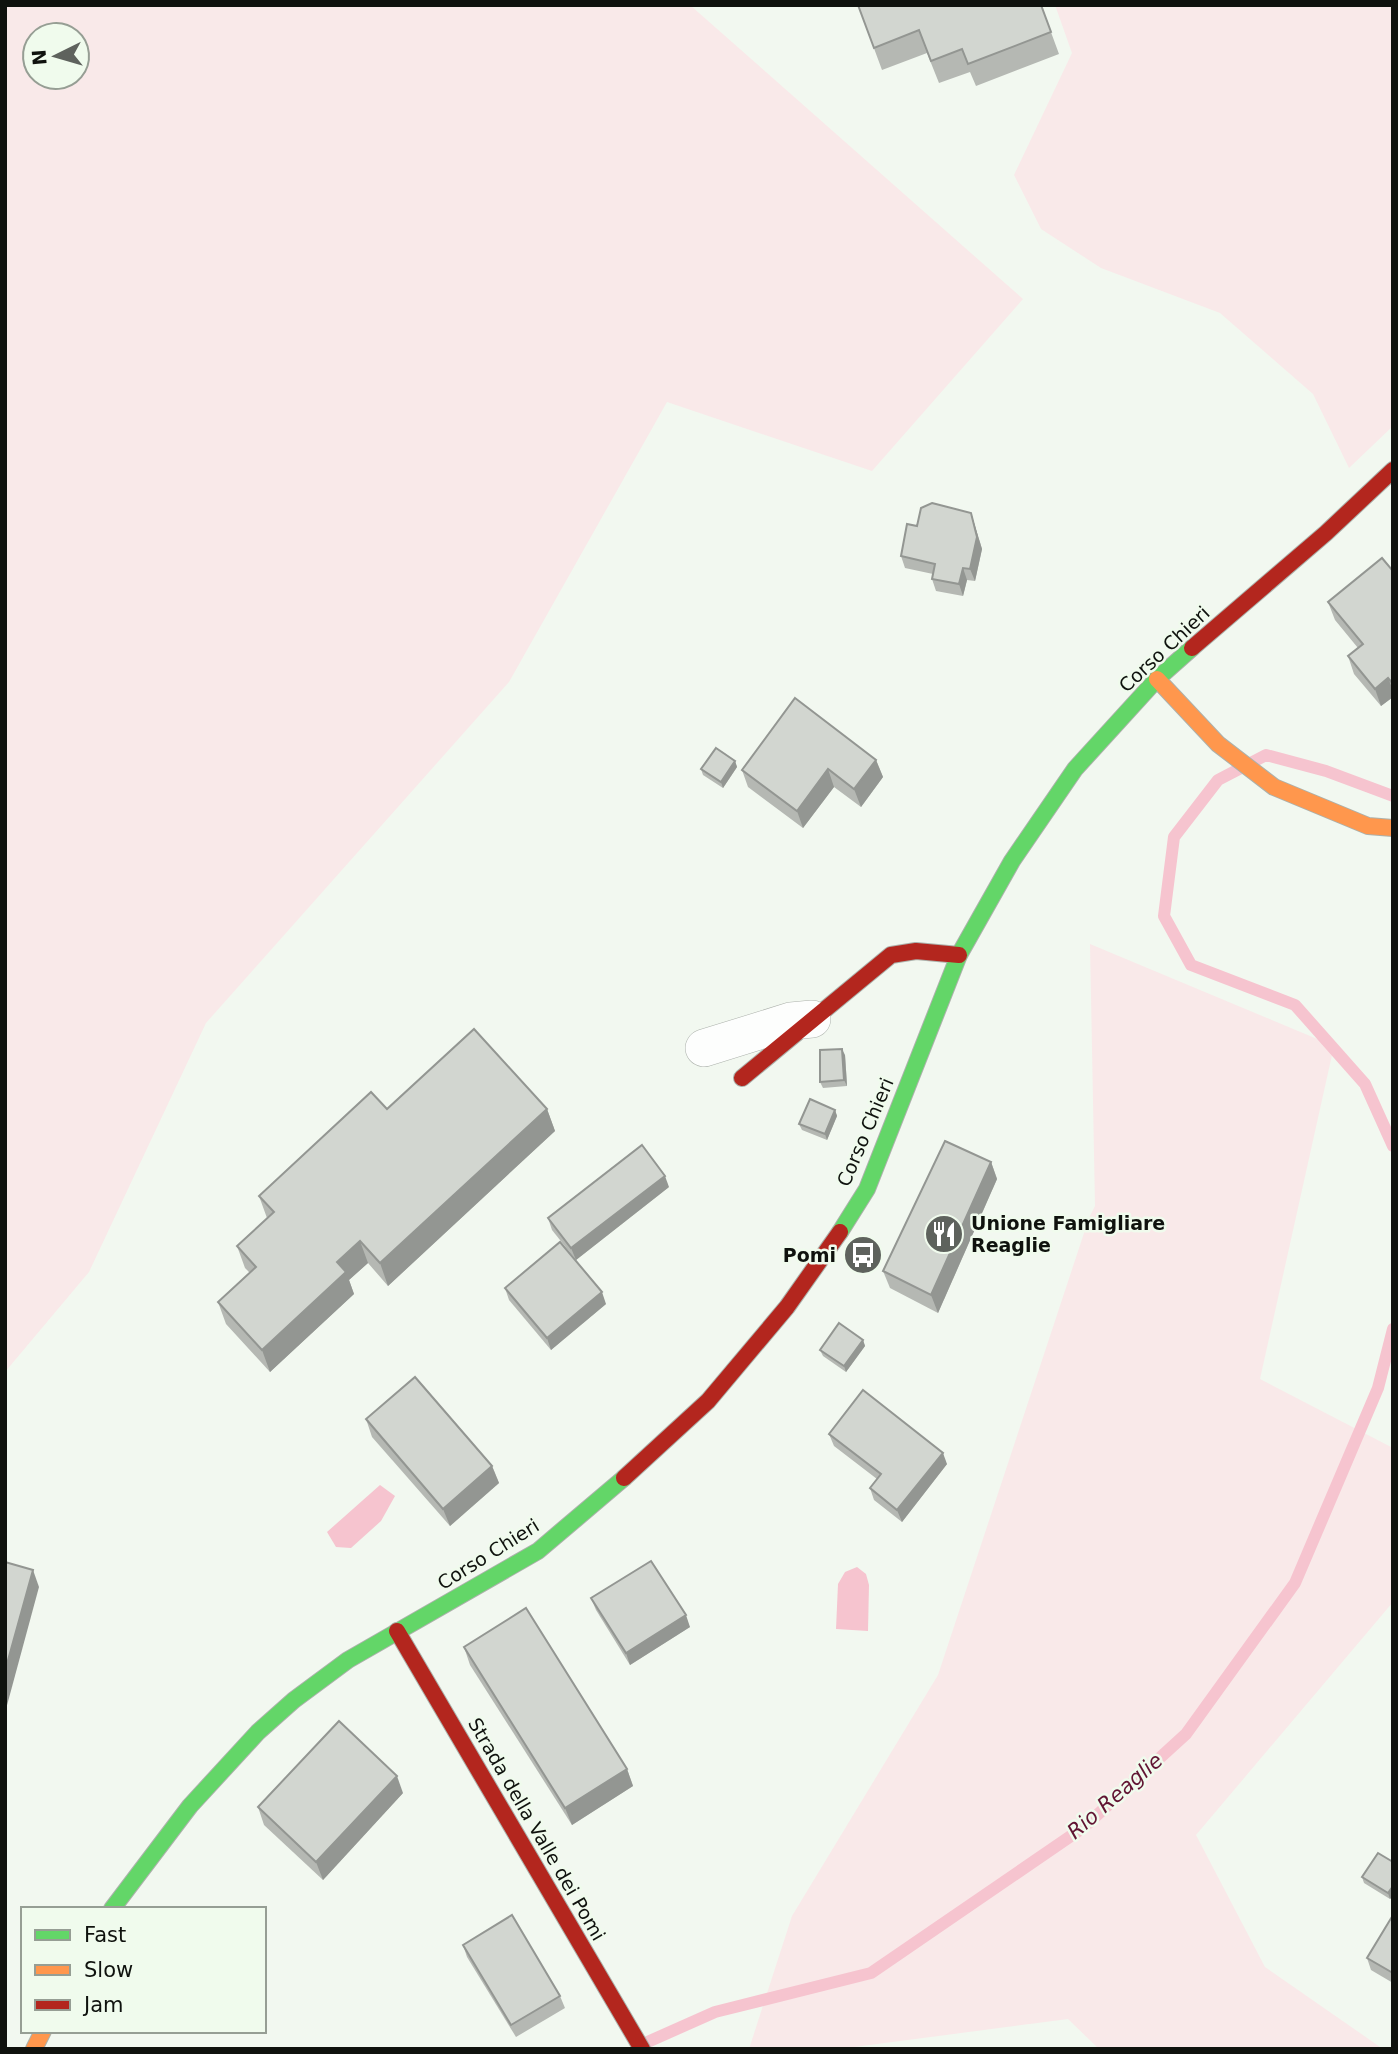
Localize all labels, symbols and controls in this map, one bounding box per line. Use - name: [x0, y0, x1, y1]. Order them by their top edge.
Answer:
- north arrow: [21, 21, 91, 91]
- text: N: [27, 49, 51, 66]
- street label: Corso Chieri: [1114, 602, 1214, 696]
- street label: Corso Chieri: [832, 1074, 898, 1190]
- place label: Unione Famigliare Reaglie: [971, 1212, 1165, 1256]
- restaurant icon: Unione Famigliare Reaglie: [923, 1213, 965, 1255]
- bus stop icon: Pomi: [842, 1234, 884, 1276]
- place label: Pomi: [783, 1244, 836, 1266]
- street label: Corso Chieri: [433, 1514, 543, 1594]
- street label: Strada della Valle dei Pomi: [464, 1714, 610, 1944]
- water label: Rio Reaglie: [1063, 1748, 1167, 1844]
- legend: [21, 1907, 266, 2033]
- text: Fast: [84, 1923, 126, 1947]
- text: Slow: [84, 1958, 133, 1982]
- text: Jam: [82, 1993, 124, 2017]

